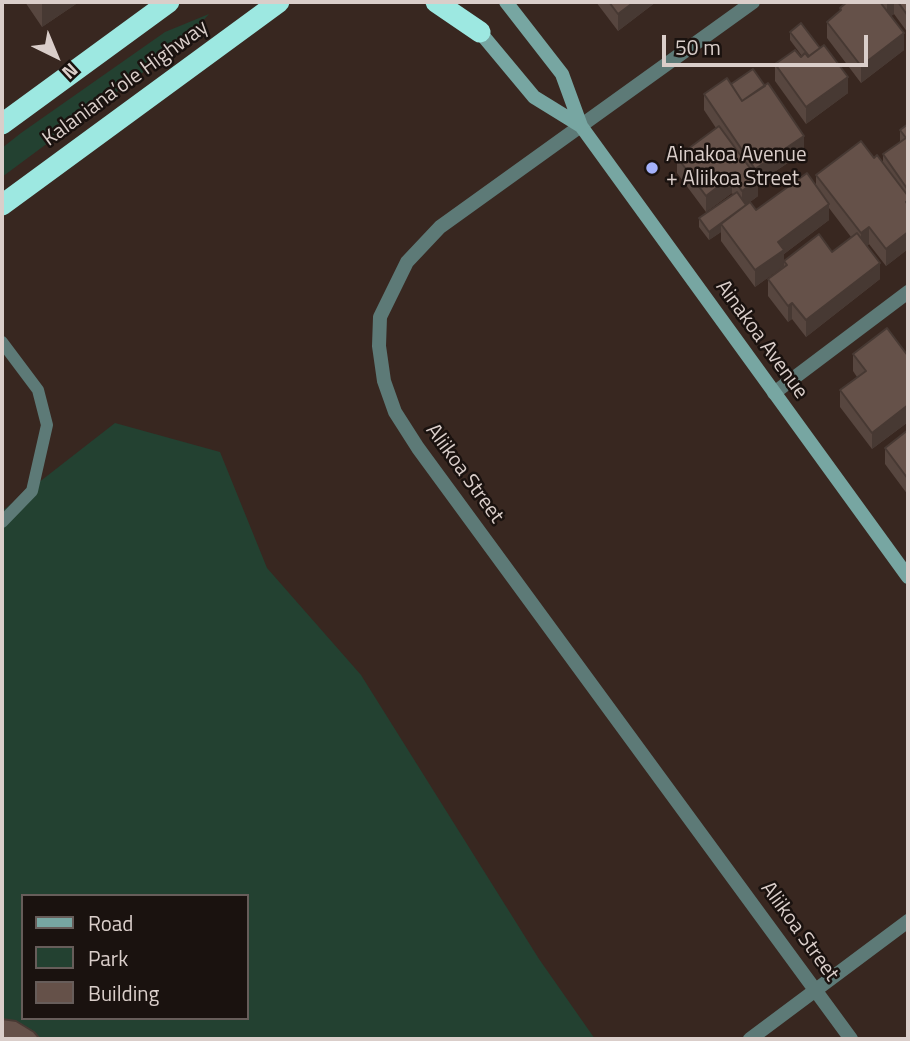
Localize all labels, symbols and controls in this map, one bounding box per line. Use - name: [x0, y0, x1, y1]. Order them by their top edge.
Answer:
- street label: Kalaniana’ole Highway: [38, 15, 214, 153]
- north arrow: [21, 21, 91, 91]
- scale bar: [665, 21, 872, 65]
- text: 50 m: [675, 31, 721, 63]
- text: N: [56, 57, 85, 87]
- place label: Ainakoa Avenue + Aliikoa Street: [666, 143, 807, 193]
- marker: Ainakoa Avenue + Aliikoa Street: [644, 160, 660, 176]
- street label: Ainakoa Avenue: [709, 276, 813, 404]
- street label: Aliikoa Street: [420, 419, 508, 529]
- street label: Aliikoa Street: [755, 877, 843, 987]
- legend: [21, 894, 248, 1020]
- text: Road: [88, 907, 133, 939]
- text: Park: [88, 942, 128, 974]
- text: Building: [88, 977, 159, 1009]

